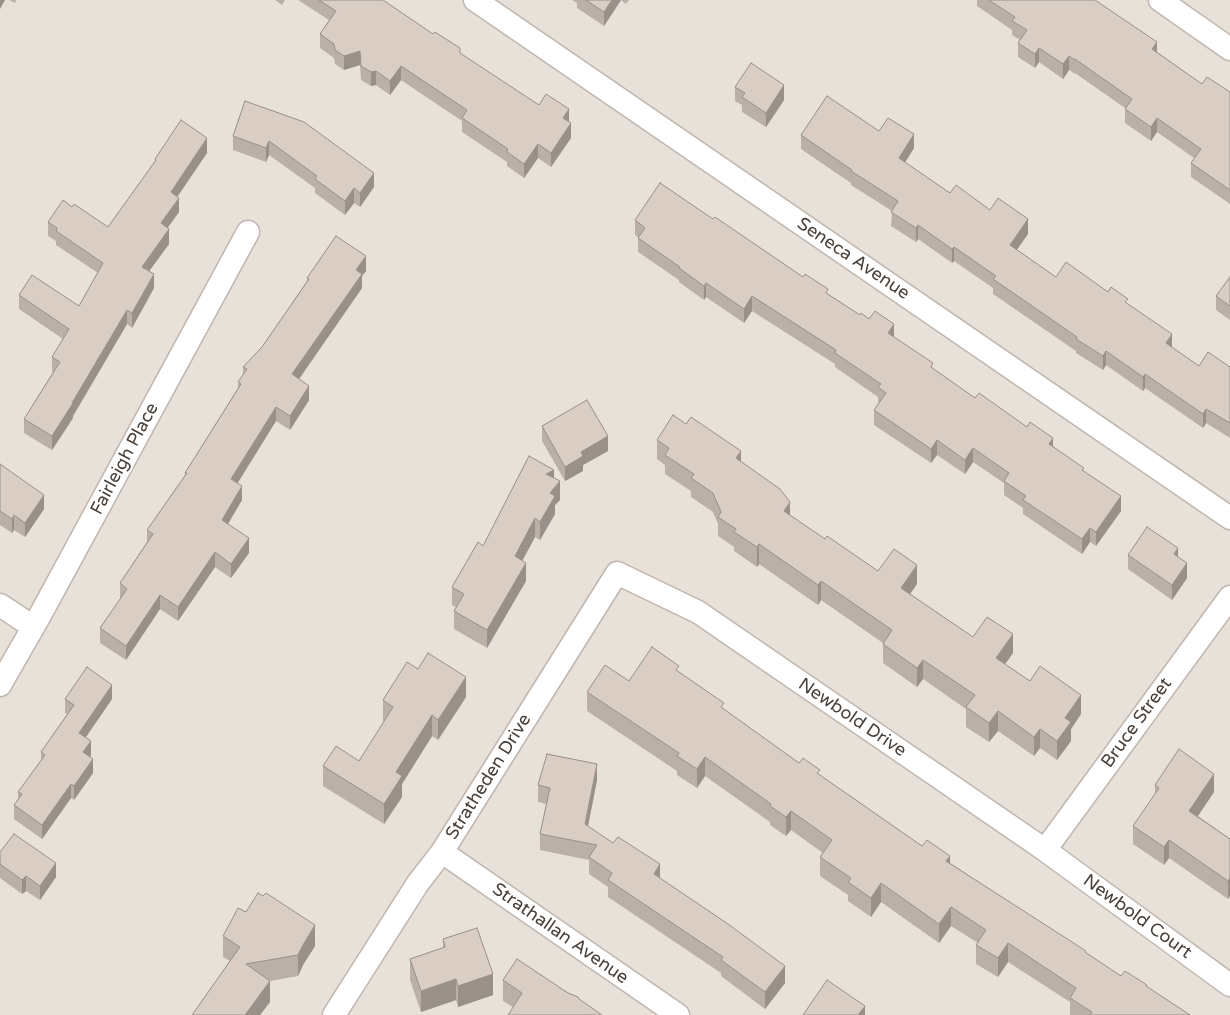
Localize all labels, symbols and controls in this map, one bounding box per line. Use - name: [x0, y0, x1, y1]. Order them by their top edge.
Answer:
- street label: Seneca Avenue: [793, 213, 913, 305]
- street label: Fairleigh Place: [86, 399, 164, 519]
- street label: Newbold Drive: [794, 674, 910, 762]
- street label: Bruce Street: [1097, 674, 1177, 772]
- street label: Stratheden Drive: [442, 710, 536, 844]
- street label: Newbold Court: [1078, 870, 1196, 964]
- street label: Strathallan Avenue: [488, 879, 632, 989]

